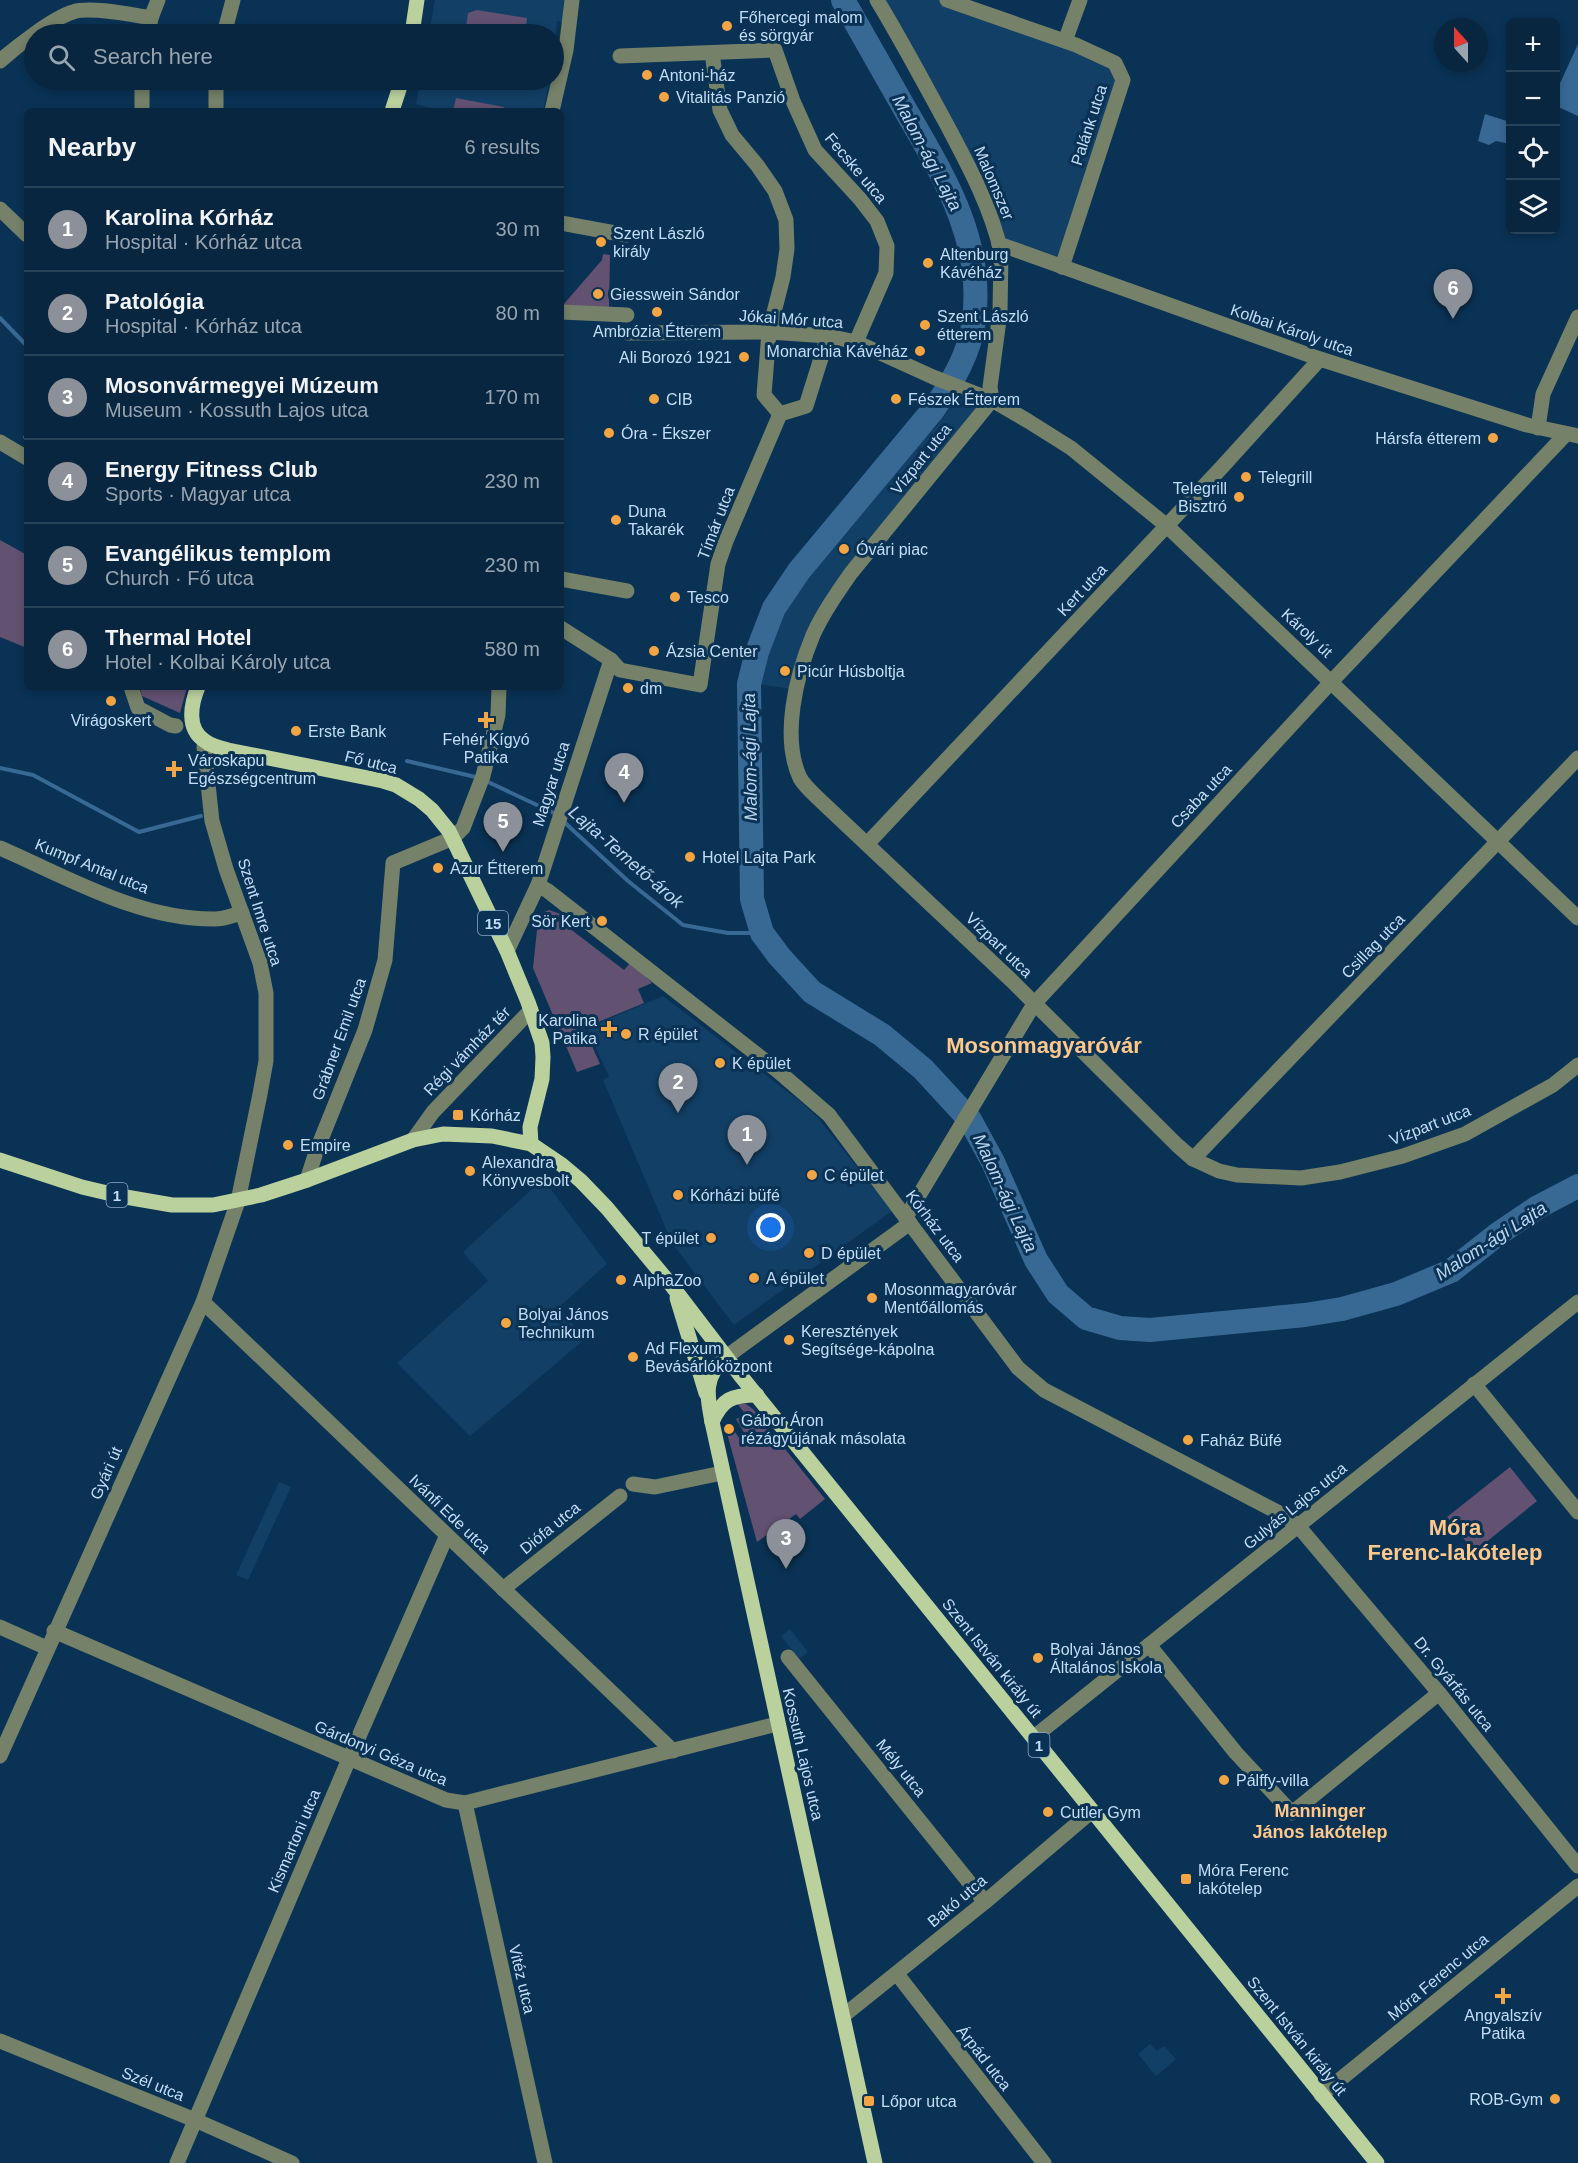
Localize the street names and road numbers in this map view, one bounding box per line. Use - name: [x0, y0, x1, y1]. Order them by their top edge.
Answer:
- street label: Palánk utca: [1068, 83, 1110, 167]
- street label: Fecske utca: [822, 129, 890, 207]
- street label: Malomszer: [971, 144, 1017, 223]
- street label: Kolbai Károly utca: [1228, 301, 1356, 359]
- street label: Jókai Mór utca: [739, 307, 844, 331]
- street label: Vízpart utca: [888, 420, 955, 498]
- street label: Tímár utca: [694, 484, 738, 562]
- street label: Kert utca: [1054, 561, 1110, 619]
- street label: Károly út: [1278, 605, 1336, 661]
- street label: Magyar utca: [529, 739, 573, 828]
- street label: Fő utca: [343, 747, 399, 777]
- street label: Csaba utca: [1167, 761, 1235, 831]
- street label: Kumpf Antal utca: [33, 835, 151, 897]
- street label: Szent Imre utca: [235, 856, 285, 968]
- street label: Vízpart utca: [962, 909, 1036, 981]
- street label: Csillag utca: [1338, 910, 1408, 982]
- road number: 15: [478, 911, 508, 935]
- street label: Grábner Emil utca: [309, 975, 369, 1102]
- street label: Régi vámház tér: [420, 1003, 514, 1099]
- street label: Vízpart utca: [1387, 1102, 1473, 1148]
- road number: 1: [106, 1183, 128, 1207]
- street label: Kórház utca: [903, 1187, 968, 1265]
- street label: Gyári út: [87, 1443, 125, 1502]
- street label: Gulyás Lajos utca: [1240, 1459, 1350, 1553]
- street label: Ivánfi Ede utca: [406, 1471, 494, 1557]
- street label: Diófa utca: [517, 1499, 583, 1557]
- street label: Szent István király út: [939, 1595, 1045, 1721]
- street label: Dr. Gyárfás utca: [1411, 1634, 1497, 1734]
- street label: Kossuth Lajos utca: [780, 1686, 827, 1822]
- street label: Gárdonyi Géza utca: [312, 1717, 450, 1789]
- road number: 1: [1028, 1733, 1050, 1757]
- street label: Mély utca: [873, 1736, 929, 1800]
- street label: Kismartoni utca: [265, 1787, 323, 1895]
- street label: Bakó utca: [924, 1872, 990, 1930]
- street label: Móra Ferenc utca: [1385, 1930, 1492, 2024]
- street label: Vitéz utca: [506, 1943, 538, 2015]
- street label: Szent István király út: [1244, 1973, 1350, 2099]
- street label: Árpád utca: [953, 2022, 1015, 2094]
- street label: Szél utca: [119, 2064, 187, 2104]

